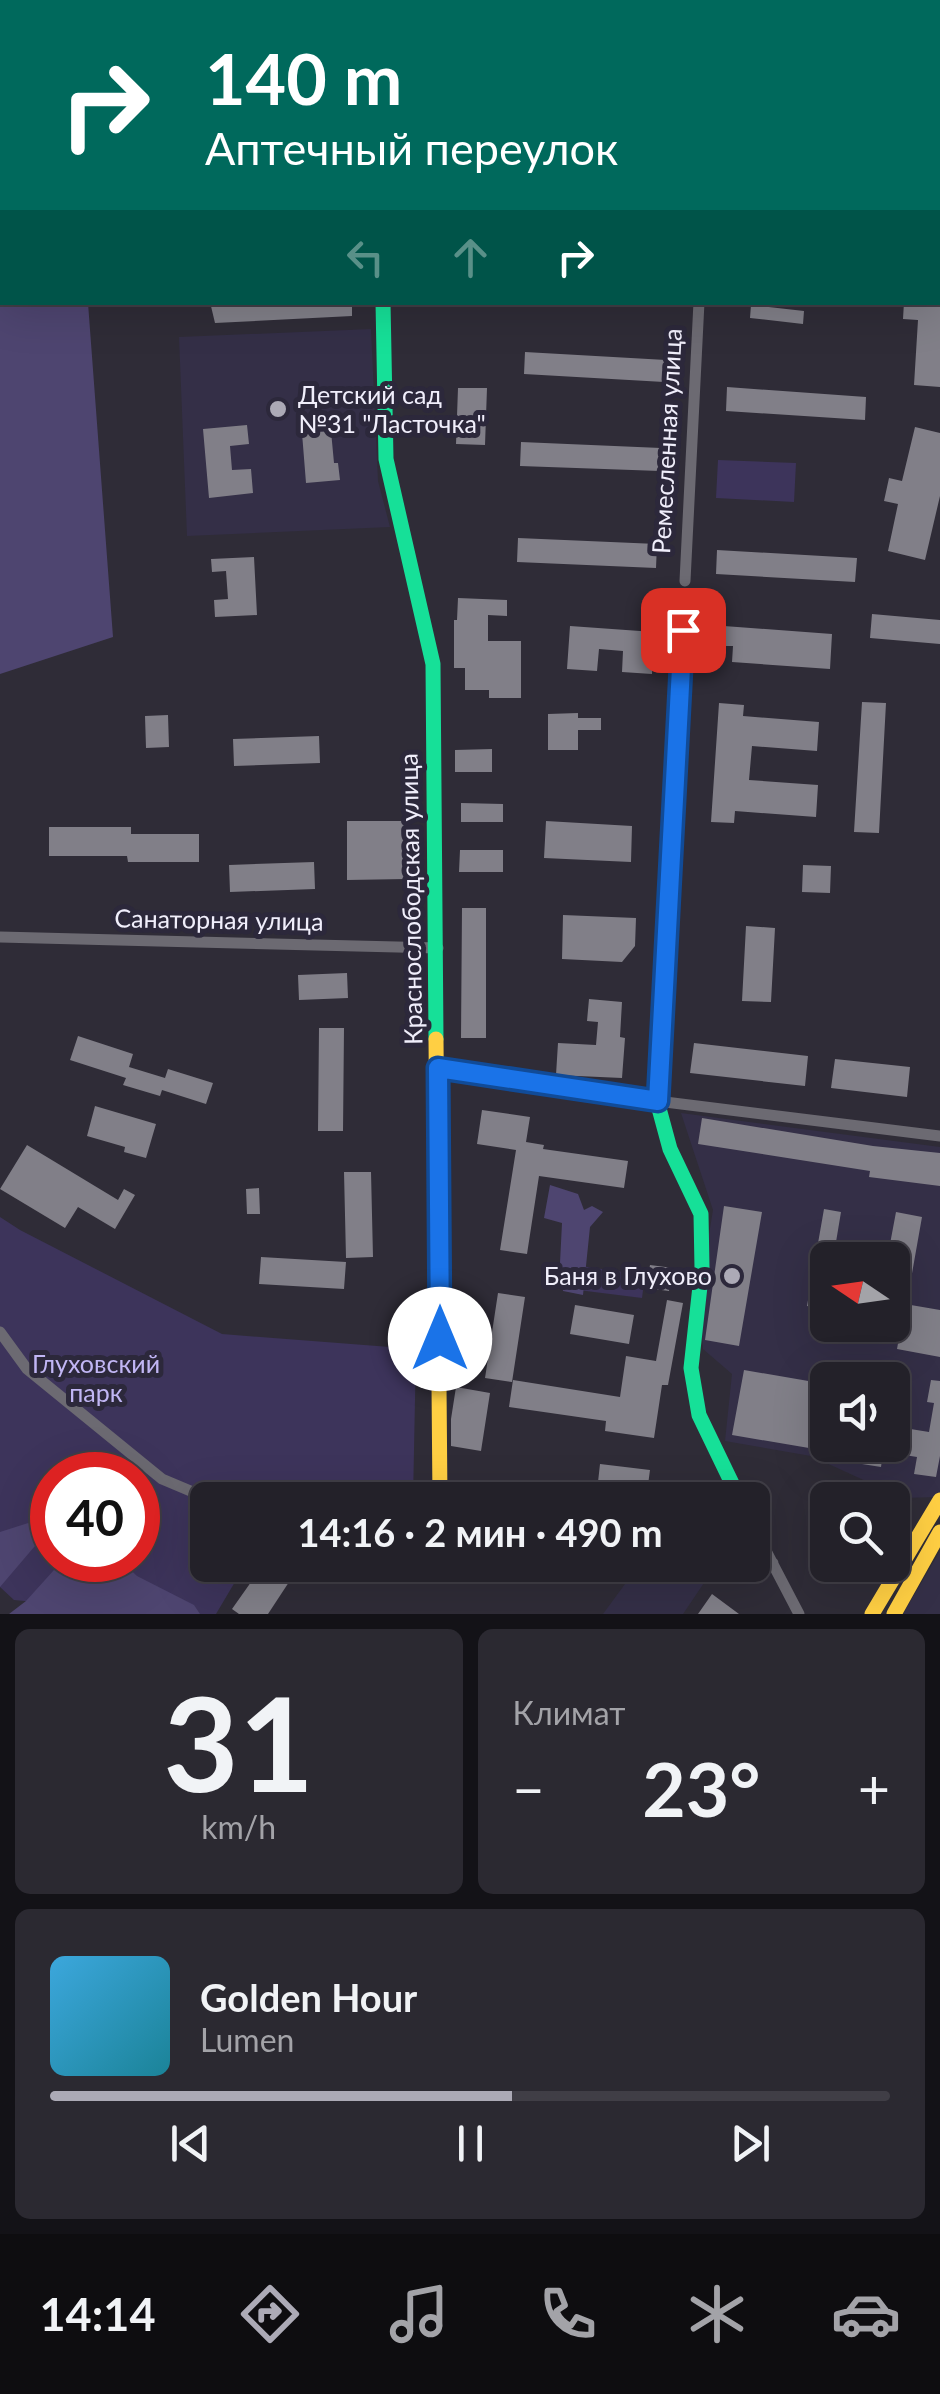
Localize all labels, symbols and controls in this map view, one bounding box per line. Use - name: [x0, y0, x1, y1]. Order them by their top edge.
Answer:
- text: 140 m: [205, 36, 402, 120]
- icon: right: [40, 40, 170, 170]
- text: Аптечный переулок: [205, 121, 618, 175]
- icon: left: [338, 230, 393, 285]
- icon: ahead: [443, 230, 498, 285]
- icon: right: [548, 230, 603, 285]
- street label: Ремесленная улица: [645, 327, 687, 554]
- place label: Детский сад №31 "Ласточка": [298, 379, 486, 438]
- marker: Детский сад №31 "Ласточка": [267, 398, 289, 420]
- pin: [641, 588, 726, 673]
- icon: arrive: [656, 603, 711, 658]
- street label: Краснослободская улица: [392, 753, 428, 1045]
- street label: Санаторная улица: [114, 902, 324, 936]
- north arrow: [810, 1242, 910, 1342]
- map controls: [810, 1242, 910, 1582]
- place label: Баня в Глухово: [544, 1260, 712, 1290]
- marker: Баня в Глухово: [721, 1265, 743, 1287]
- position arrow: [388, 1287, 492, 1391]
- park label: Глуховский парк: [32, 1348, 160, 1407]
- button: sound: [810, 1362, 910, 1462]
- speed limit sign: 40: [30, 1452, 160, 1582]
- button: search: [810, 1482, 910, 1582]
- text: 14:16 · 2 мин · 490 m: [297, 1509, 663, 1555]
- text: 31: [163, 1664, 314, 1820]
- text: Климат: [513, 1693, 625, 1732]
- text: 23°: [642, 1743, 760, 1833]
- text: −: [513, 1755, 544, 1821]
- text: +: [858, 1755, 890, 1821]
- text: km/h: [201, 1807, 276, 1846]
- text: Golden Hour: [200, 1974, 417, 2020]
- text: Lumen: [200, 2020, 294, 2059]
- icon: previous: [163, 2116, 218, 2171]
- icon: pause: [443, 2116, 498, 2171]
- icon: next: [723, 2116, 778, 2171]
- icon: directions: [235, 2279, 305, 2349]
- icon: music: [384, 2279, 454, 2349]
- icon: phone: [533, 2279, 603, 2349]
- icon: climate: [682, 2279, 752, 2349]
- icon: car: [831, 2279, 901, 2349]
- text: 14:14: [40, 2287, 156, 2341]

